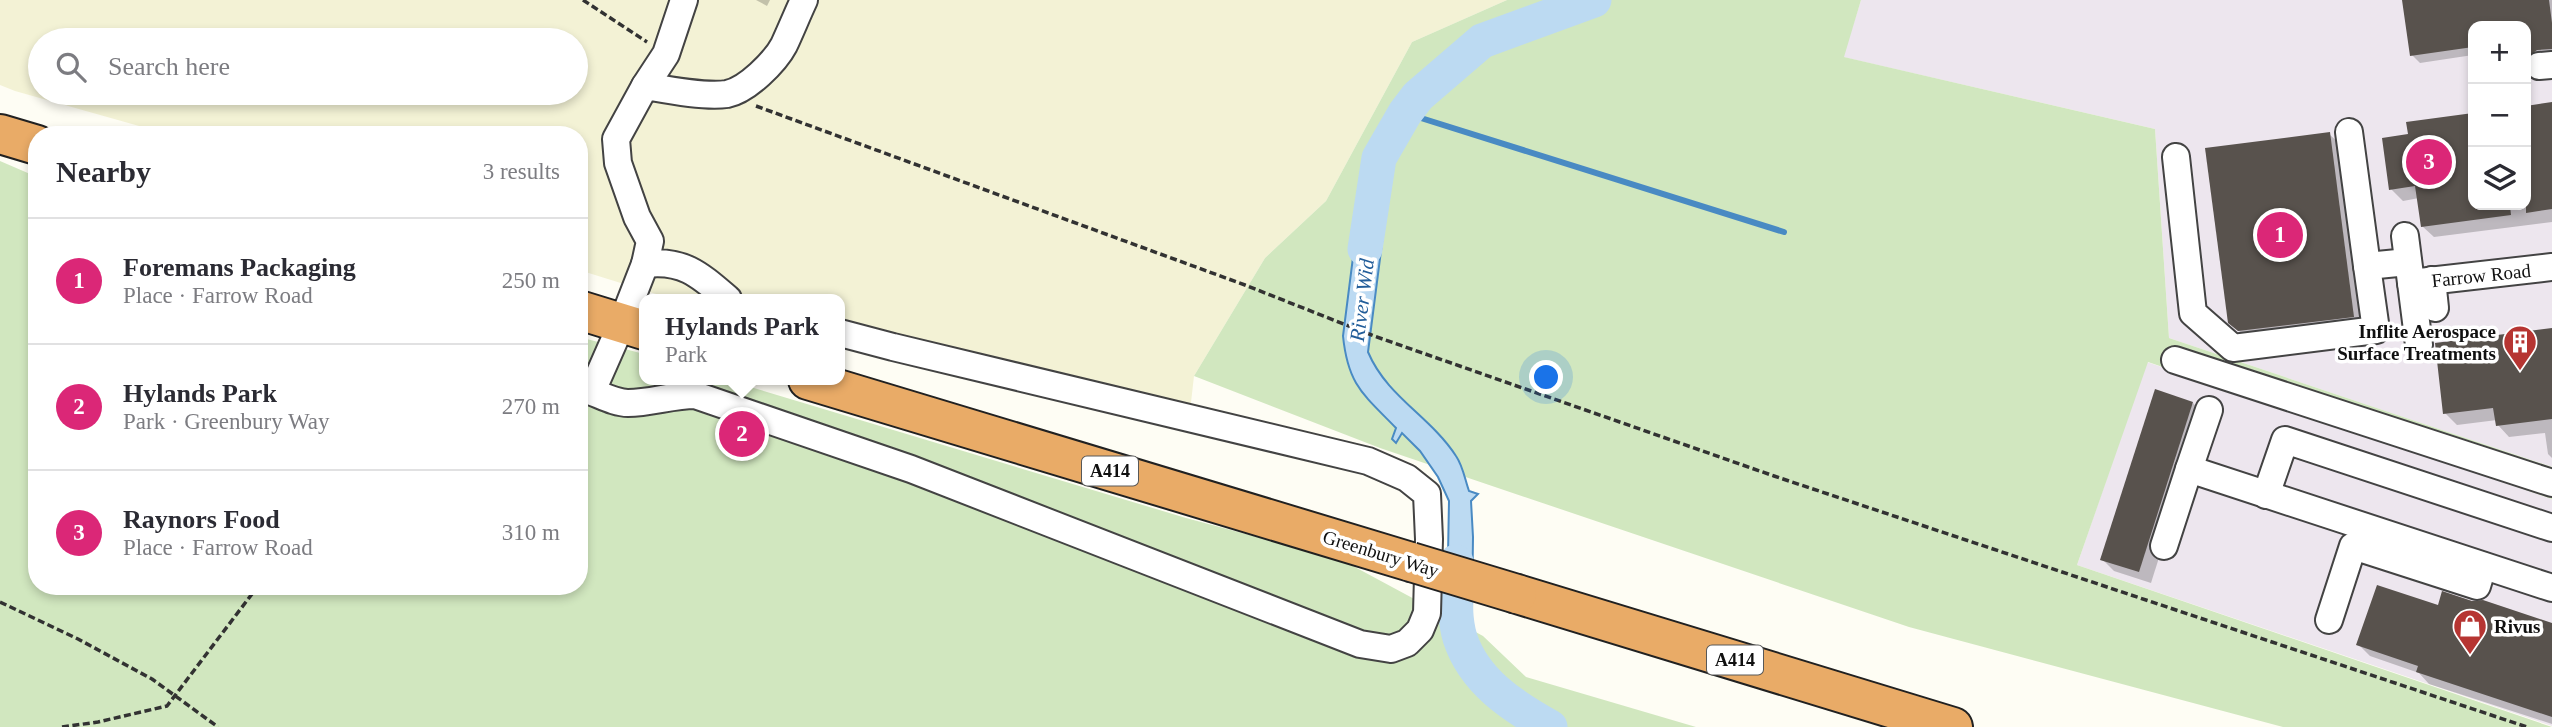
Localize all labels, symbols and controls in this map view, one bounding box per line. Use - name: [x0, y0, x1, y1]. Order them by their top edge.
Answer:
- map controls: [2468, 21, 2531, 210]
- button: +: [2468, 21, 2531, 84]
- search box: [28, 28, 588, 105]
- icon: search: [52, 48, 90, 86]
- text: Search here: [108, 52, 230, 81]
- button: −: [2468, 84, 2531, 147]
- pin: 3: [2406, 136, 2452, 188]
- button: layers: [2468, 147, 2531, 210]
- text: Nearby: [56, 155, 151, 188]
- text: 3 results: [483, 159, 560, 184]
- pin: 1: [2257, 209, 2303, 261]
- text: Foremans Packaging: [123, 253, 356, 282]
- water label: River Wid: [1345, 257, 1379, 344]
- street label: Farrow Road: [2430, 260, 2532, 291]
- text: 1: [73, 268, 85, 293]
- text: 250 m: [502, 268, 560, 293]
- text: Place · Farrow Road: [123, 283, 313, 308]
- popup: [639, 294, 845, 385]
- text: Hylands Park: [665, 312, 819, 341]
- place label: Inflite Aerospace Surface Treatments: [2337, 321, 2496, 364]
- building icon: Inflite Aerospace Surface Treatments: [2501, 323, 2539, 372]
- text: Park: [665, 342, 707, 367]
- your location: [1529, 360, 1563, 394]
- text: Hylands Park: [123, 379, 277, 408]
- text: 2: [73, 394, 85, 419]
- text: 270 m: [502, 394, 560, 419]
- pin: 2: [719, 408, 765, 460]
- text: Park · Greenbury Way: [123, 409, 330, 434]
- road number: A414: [1082, 457, 1138, 486]
- text: Raynors Food: [123, 505, 280, 534]
- text: 3: [73, 520, 85, 545]
- text: 310 m: [502, 520, 560, 545]
- street label: Greenbury Way: [1320, 526, 1442, 581]
- text: Place · Farrow Road: [123, 535, 313, 560]
- shop icon: Rivus: [2451, 607, 2489, 656]
- place label: Rivus: [2494, 616, 2540, 637]
- road number: A414: [1707, 646, 1763, 674]

